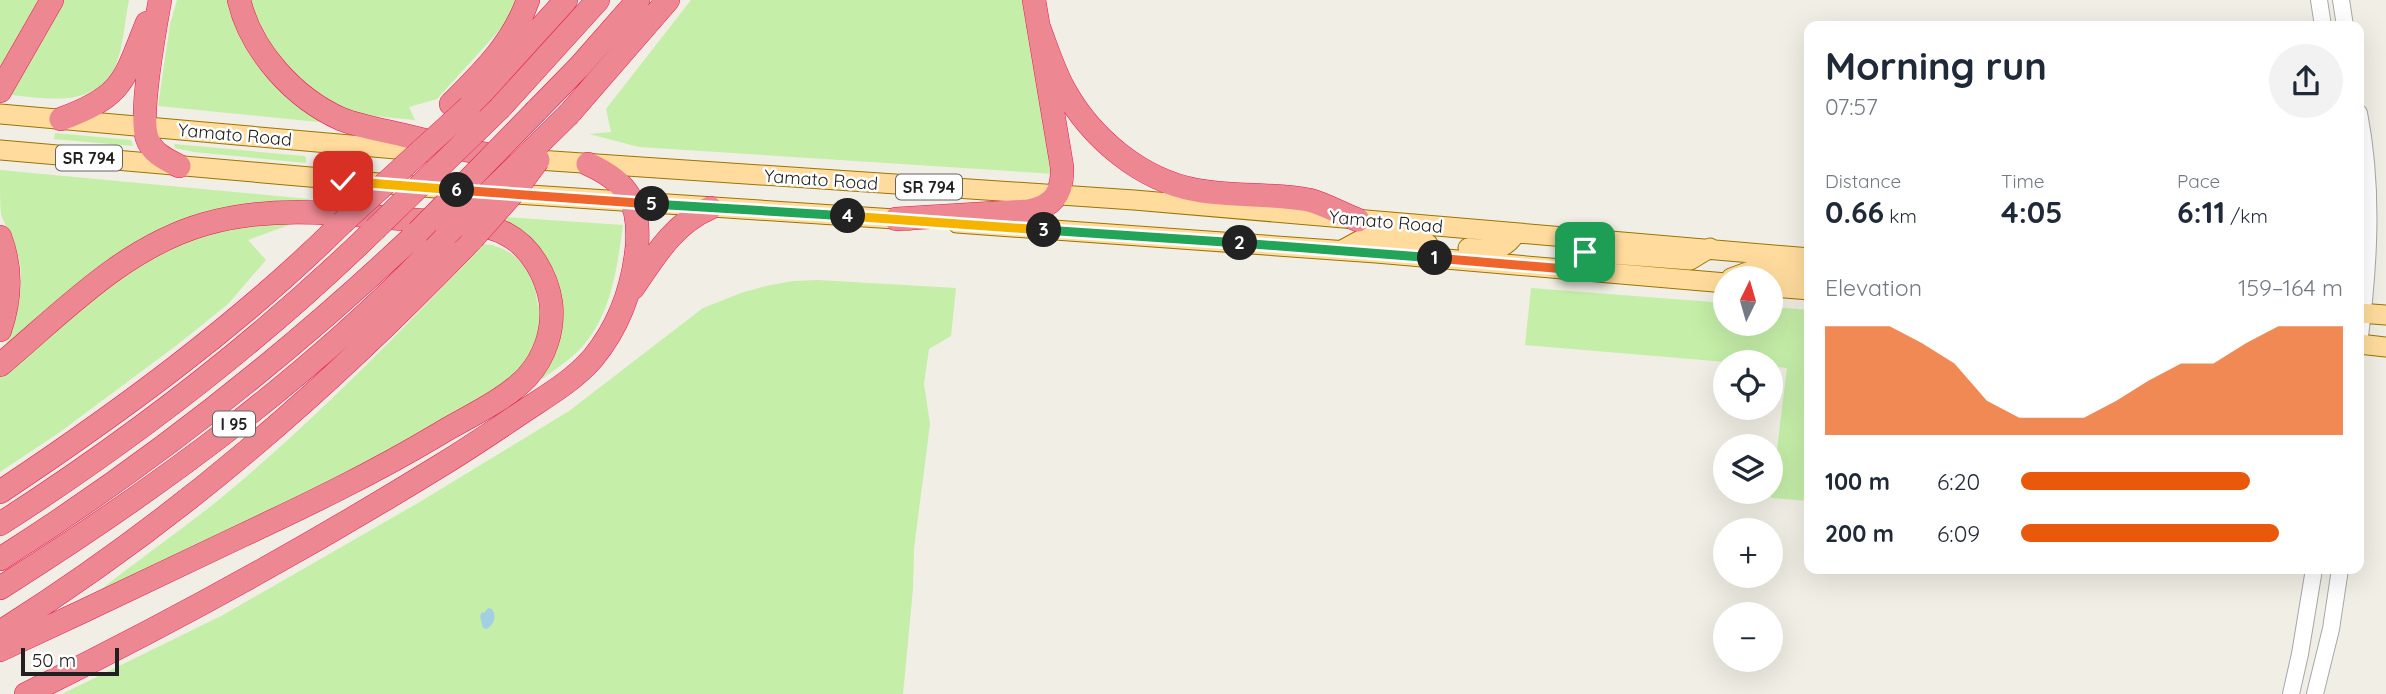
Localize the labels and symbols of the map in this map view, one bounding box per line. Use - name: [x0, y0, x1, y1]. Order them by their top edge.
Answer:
- street label: Yamato Road: [177, 118, 293, 151]
- road number: SR 794: [56, 146, 122, 170]
- pin: [313, 151, 373, 211]
- street label: Yamato Road: [763, 164, 879, 195]
- pin: 6: [440, 172, 475, 208]
- road number: SR 794: [896, 174, 962, 200]
- pin: 5: [634, 186, 670, 222]
- pin: 4: [830, 198, 866, 234]
- street label: Yamato Road: [1328, 205, 1444, 238]
- pin: 3: [1026, 212, 1062, 247]
- pin: [1555, 222, 1615, 282]
- pin: 2: [1222, 226, 1258, 260]
- pin: 1: [1418, 240, 1452, 276]
- north arrow: [1713, 266, 1783, 336]
- road number: I 95: [213, 412, 255, 436]
- scale bar: [21, 645, 119, 677]

